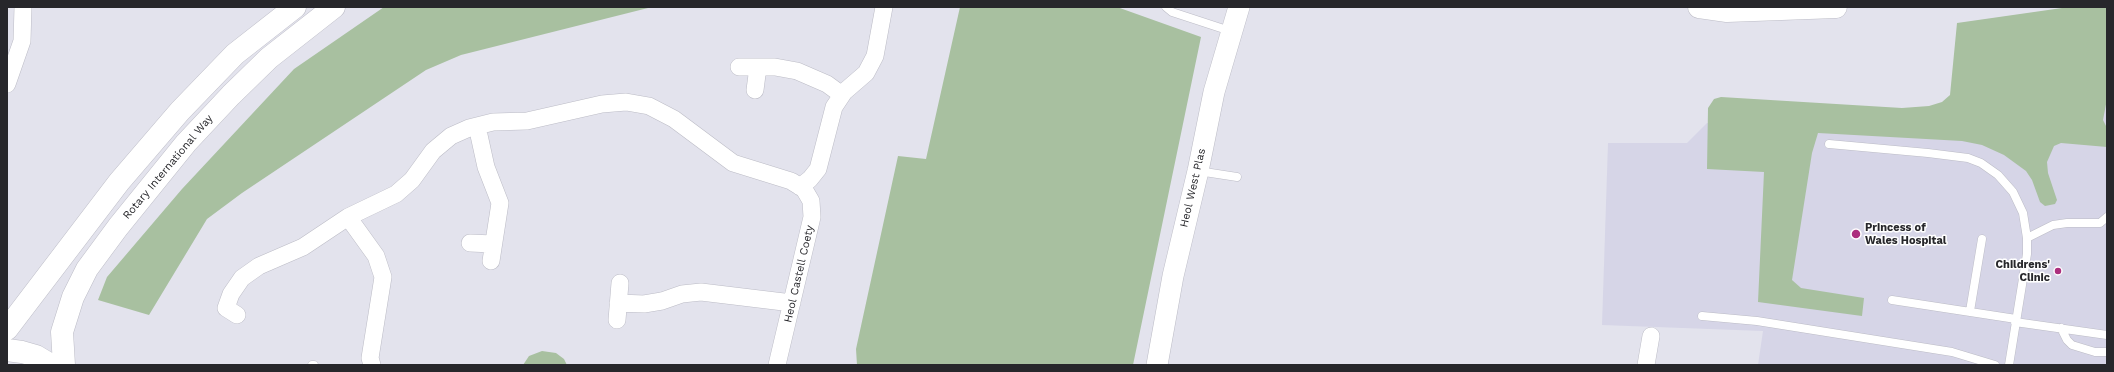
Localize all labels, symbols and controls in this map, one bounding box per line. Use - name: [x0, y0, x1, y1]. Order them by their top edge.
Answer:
- street label: Rotary International Way: [120, 112, 216, 222]
- street label: Heol West Plas: [1177, 147, 1209, 229]
- place label: Princess of Wales Hospital: [1865, 221, 1946, 247]
- street label: Heol Castell Coety: [781, 224, 817, 324]
- marker: Princess of Wales Hospital: [1850, 228, 1862, 240]
- place label: Childrens' Clinic: [1996, 258, 2050, 284]
- marker: Childrens' Clinic: [2053, 266, 2063, 276]

